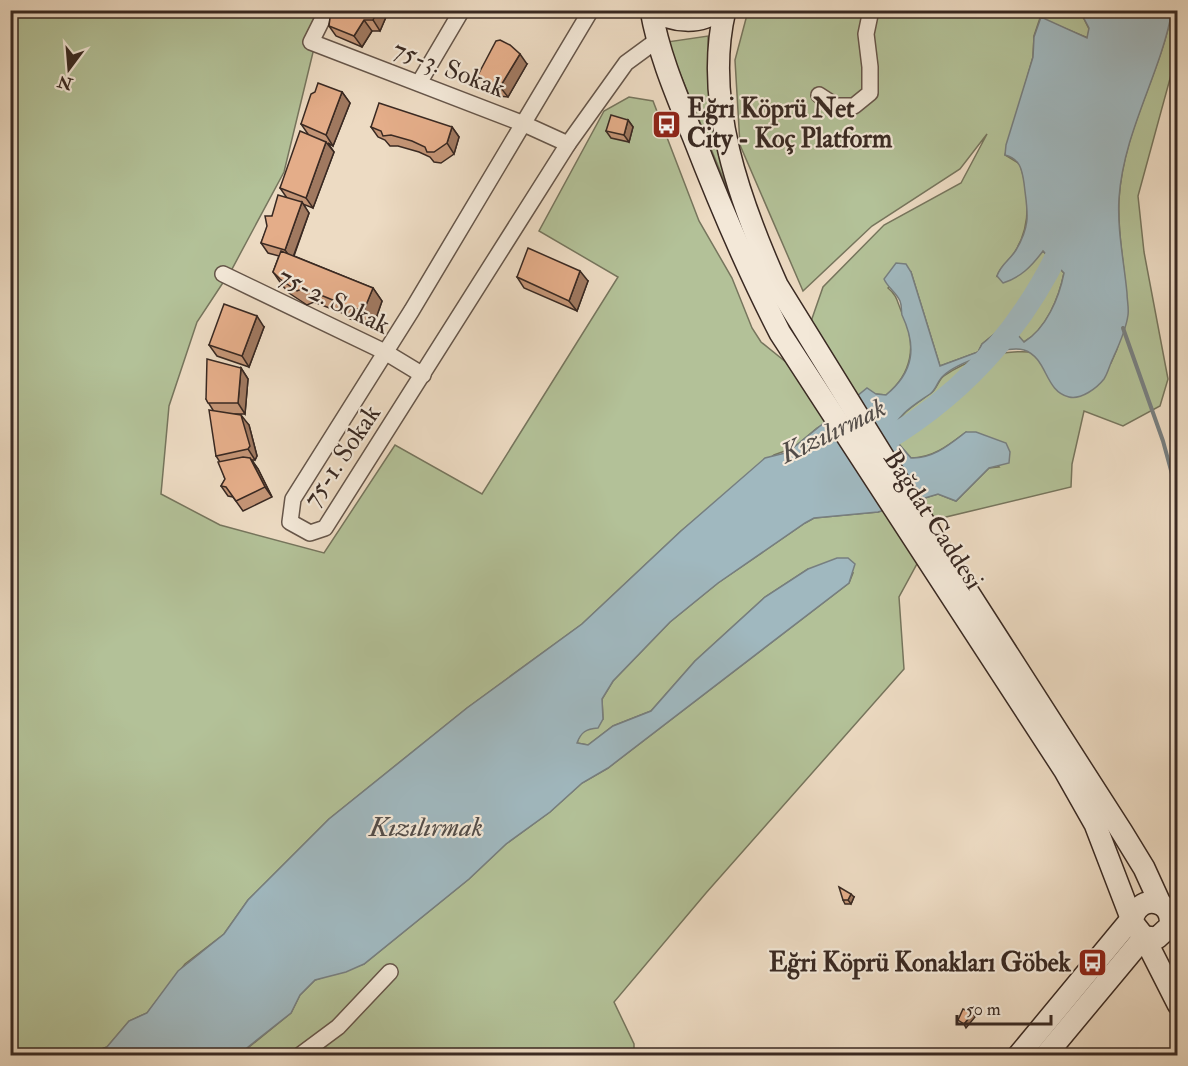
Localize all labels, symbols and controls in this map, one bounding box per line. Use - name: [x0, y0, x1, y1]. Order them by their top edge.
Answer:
- street label: 75-3. Sokak: [389, 33, 510, 105]
- north arrow: [39, 39, 99, 99]
- text: N: [55, 71, 76, 94]
- place label: Eğri Köprü Net City - Koç Platform: [687, 93, 893, 156]
- bus stop icon: Eğri Köprü Net City - Koç Platform: [650, 108, 682, 140]
- street label: 75-2. Sokak: [273, 260, 396, 342]
- water label: Kızılırmak: [773, 391, 891, 472]
- street label: 75-1. Sokak: [296, 398, 388, 513]
- street label: Bağdat Caddesi: [876, 444, 990, 596]
- water label: Kızılırmak: [367, 811, 483, 844]
- place label: Eğri Köprü Konakları Göbek: [769, 947, 1072, 980]
- bus stop icon: Eğri Köprü Konakları Göbek: [1076, 947, 1108, 979]
- scale bar: [957, 988, 1052, 1026]
- text: 50 m: [966, 998, 1001, 1021]

